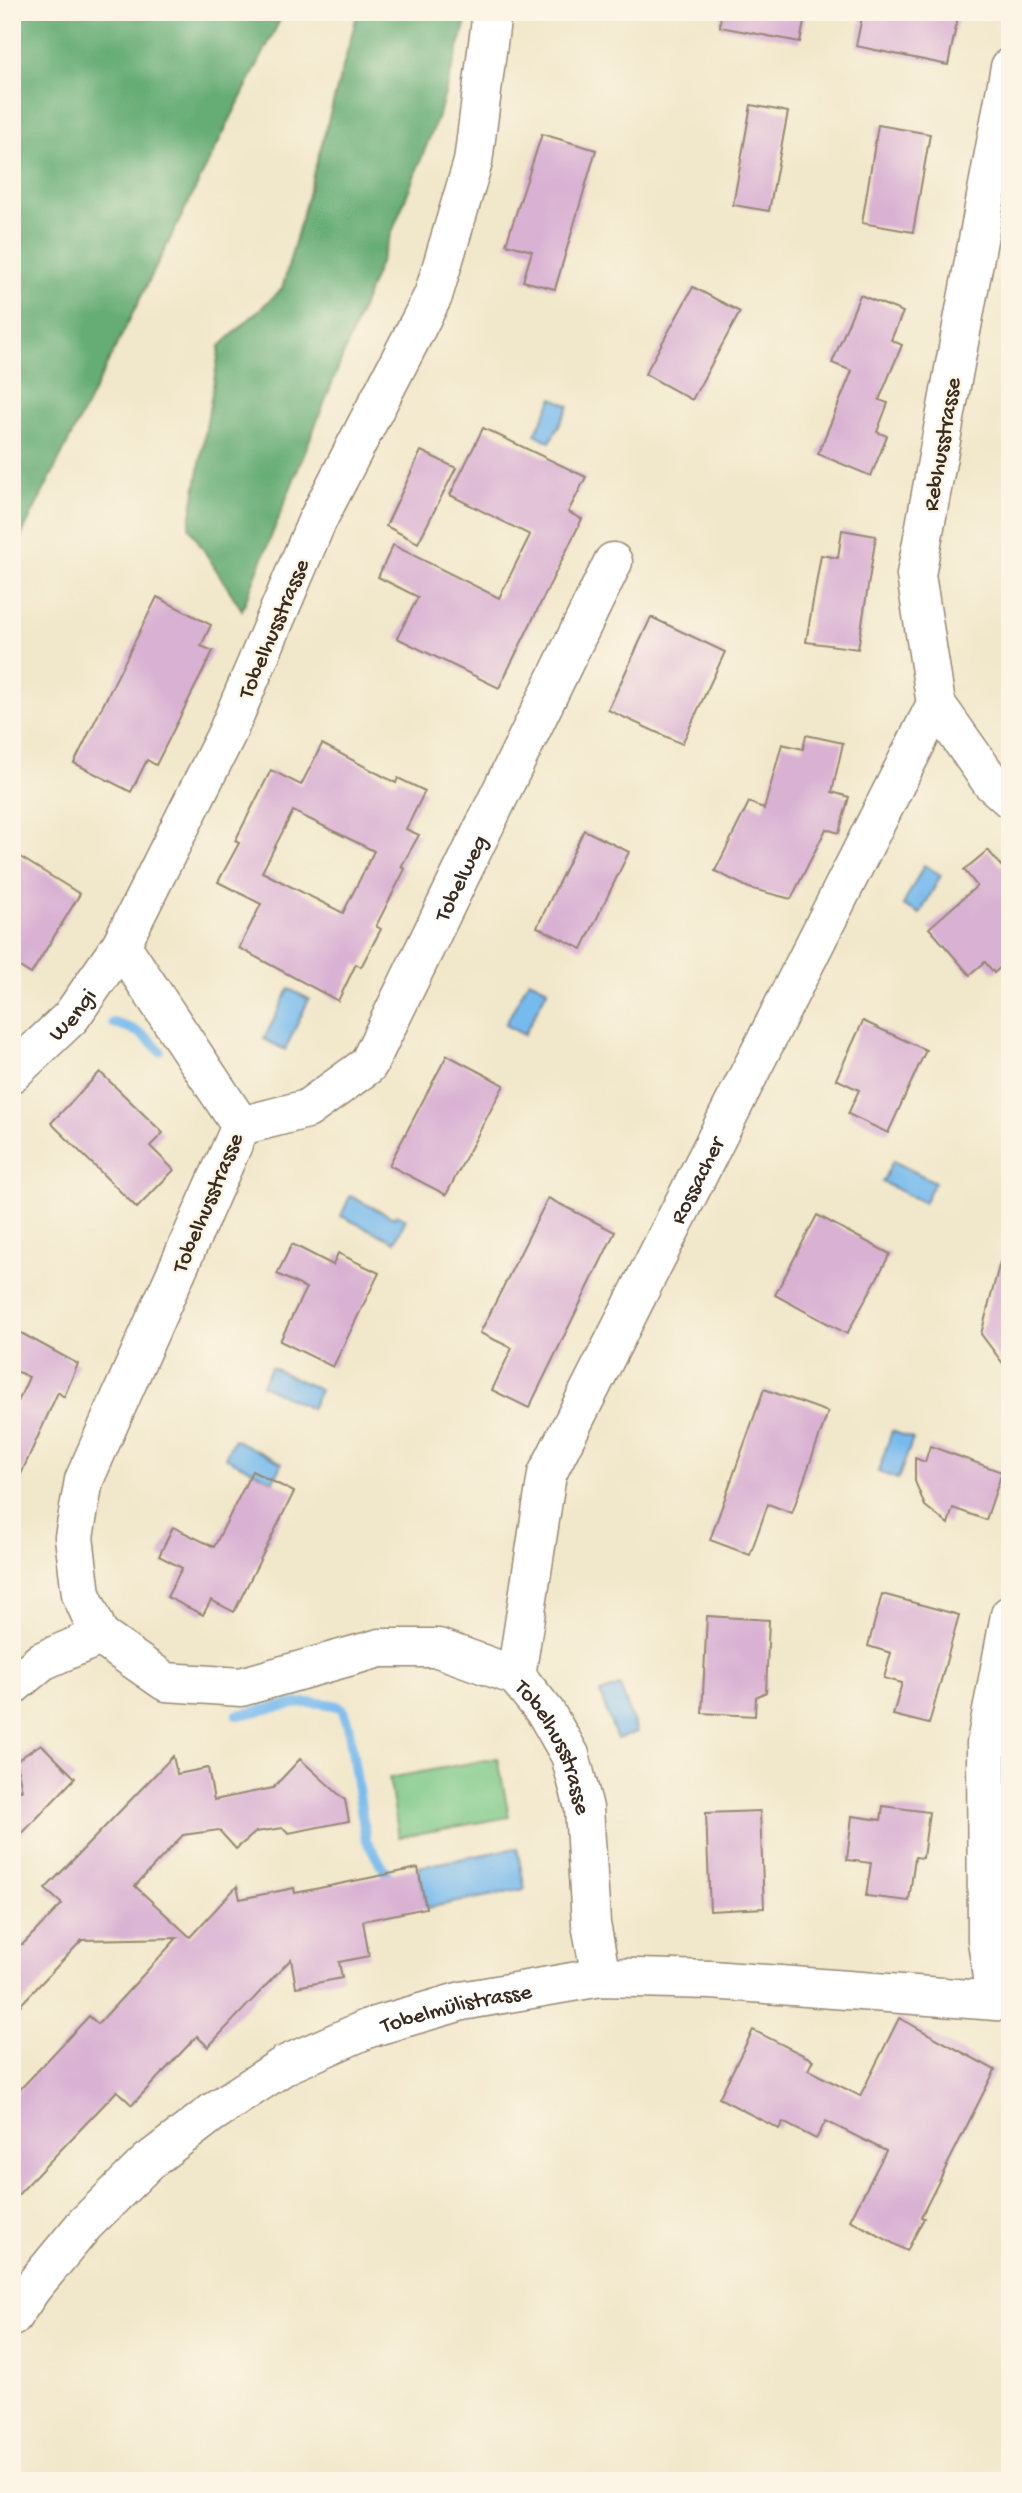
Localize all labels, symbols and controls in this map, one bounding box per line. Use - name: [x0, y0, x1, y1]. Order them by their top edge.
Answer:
- street label: Rebhusstrasse: [918, 375, 969, 514]
- street label: Tobelhusstrasse: [233, 554, 317, 705]
- street label: Tobelweg: [429, 831, 495, 928]
- street label: Wengi: [44, 984, 104, 1048]
- street label: Tobelhusstrasse: [167, 1128, 251, 1279]
- street label: Rossacher: [666, 1132, 733, 1229]
- street label: Tobelhusstrasse: [506, 1674, 595, 1819]
- street label: Tobelmülistrasse: [376, 1979, 535, 2041]

